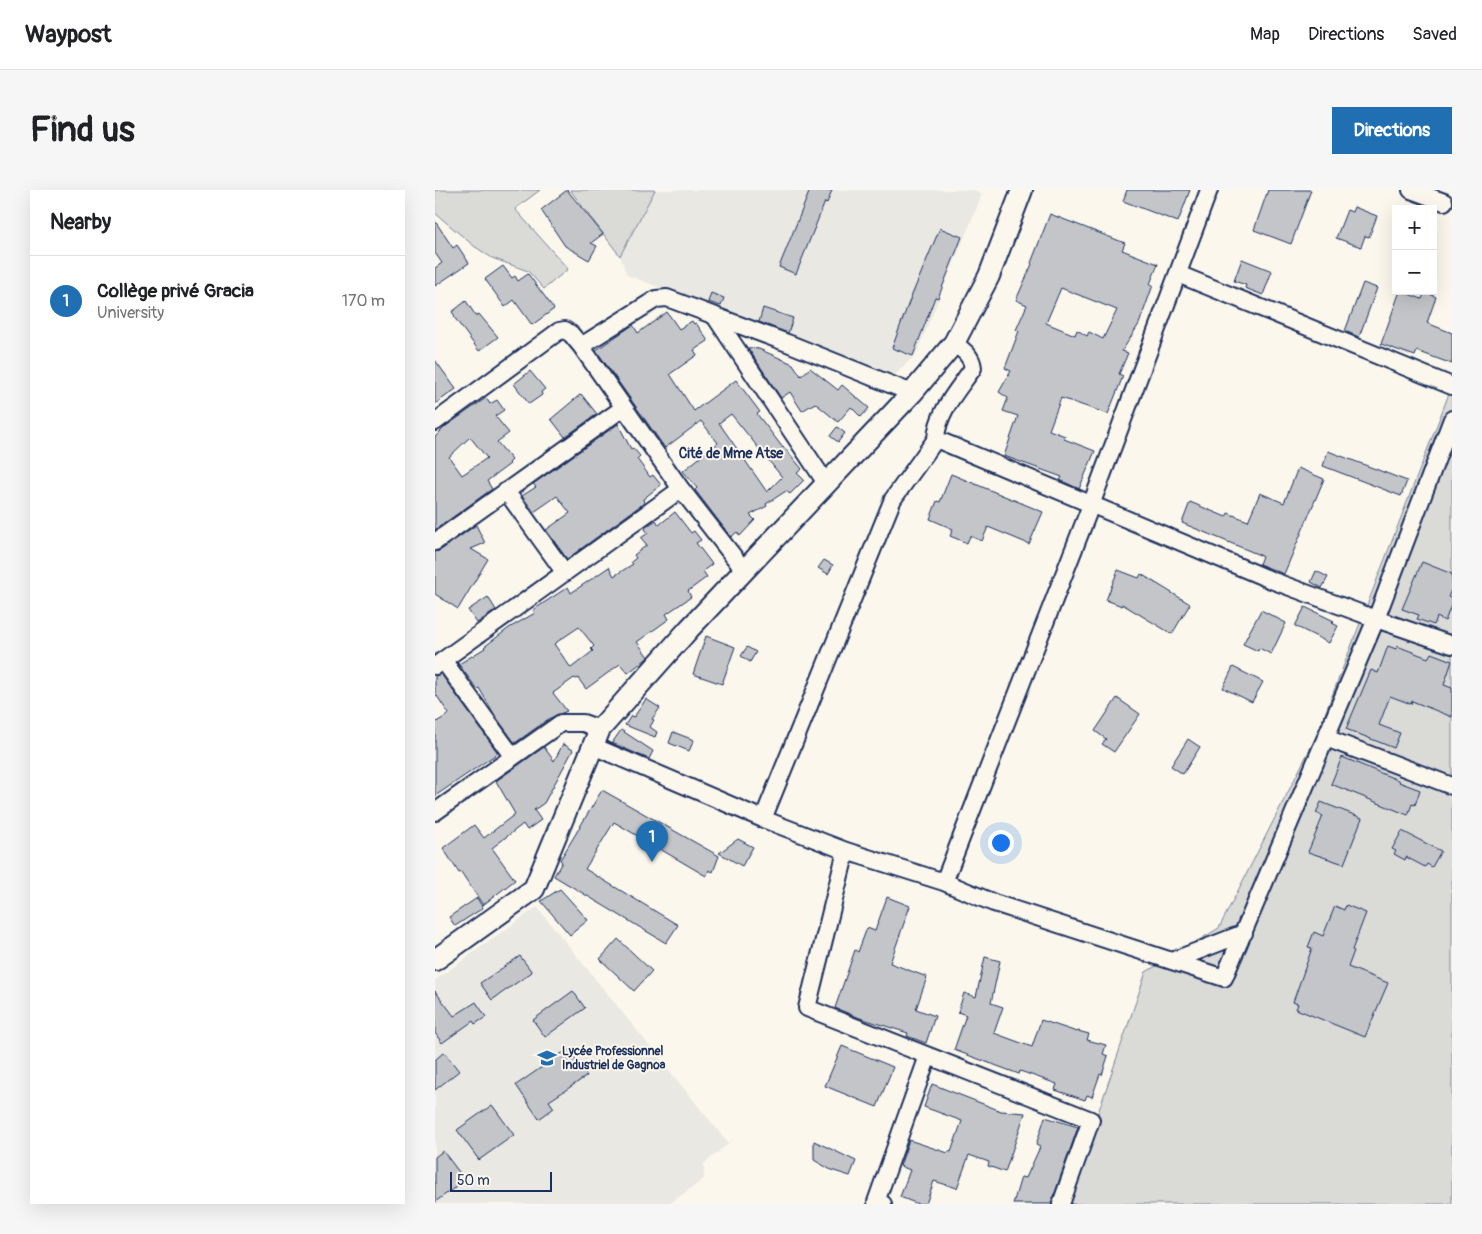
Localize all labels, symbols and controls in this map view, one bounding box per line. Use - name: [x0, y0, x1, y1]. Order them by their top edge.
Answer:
- text: Waypost: [25, 20, 112, 49]
- text: Map: [1250, 23, 1280, 46]
- text: Directions: [1308, 23, 1384, 46]
- text: Saved: [1412, 23, 1457, 46]
- button: Directions: [1332, 107, 1452, 154]
- text: Find us: [30, 108, 135, 152]
- map controls: [1392, 205, 1437, 295]
- button: +: [1392, 205, 1437, 250]
- text: Nearby: [50, 209, 111, 236]
- button: −: [1392, 250, 1437, 295]
- text: Collège privé Gracia: [97, 279, 254, 303]
- text: 1: [63, 291, 69, 311]
- text: 170 m: [342, 291, 385, 311]
- text: University: [97, 303, 164, 323]
- district label: Cité de Mme Atse: [679, 445, 784, 462]
- pin: 1: [636, 821, 668, 862]
- your location: [988, 830, 1014, 856]
- place label: Lycée Professionnel Industriel de Gagnoa: [562, 1044, 666, 1073]
- school or university icon: Lycée Professionnel Industriel de Gagnoa: [536, 1047, 558, 1069]
- scale bar: [450, 1169, 553, 1192]
- text: 50 m: [457, 1172, 490, 1189]

